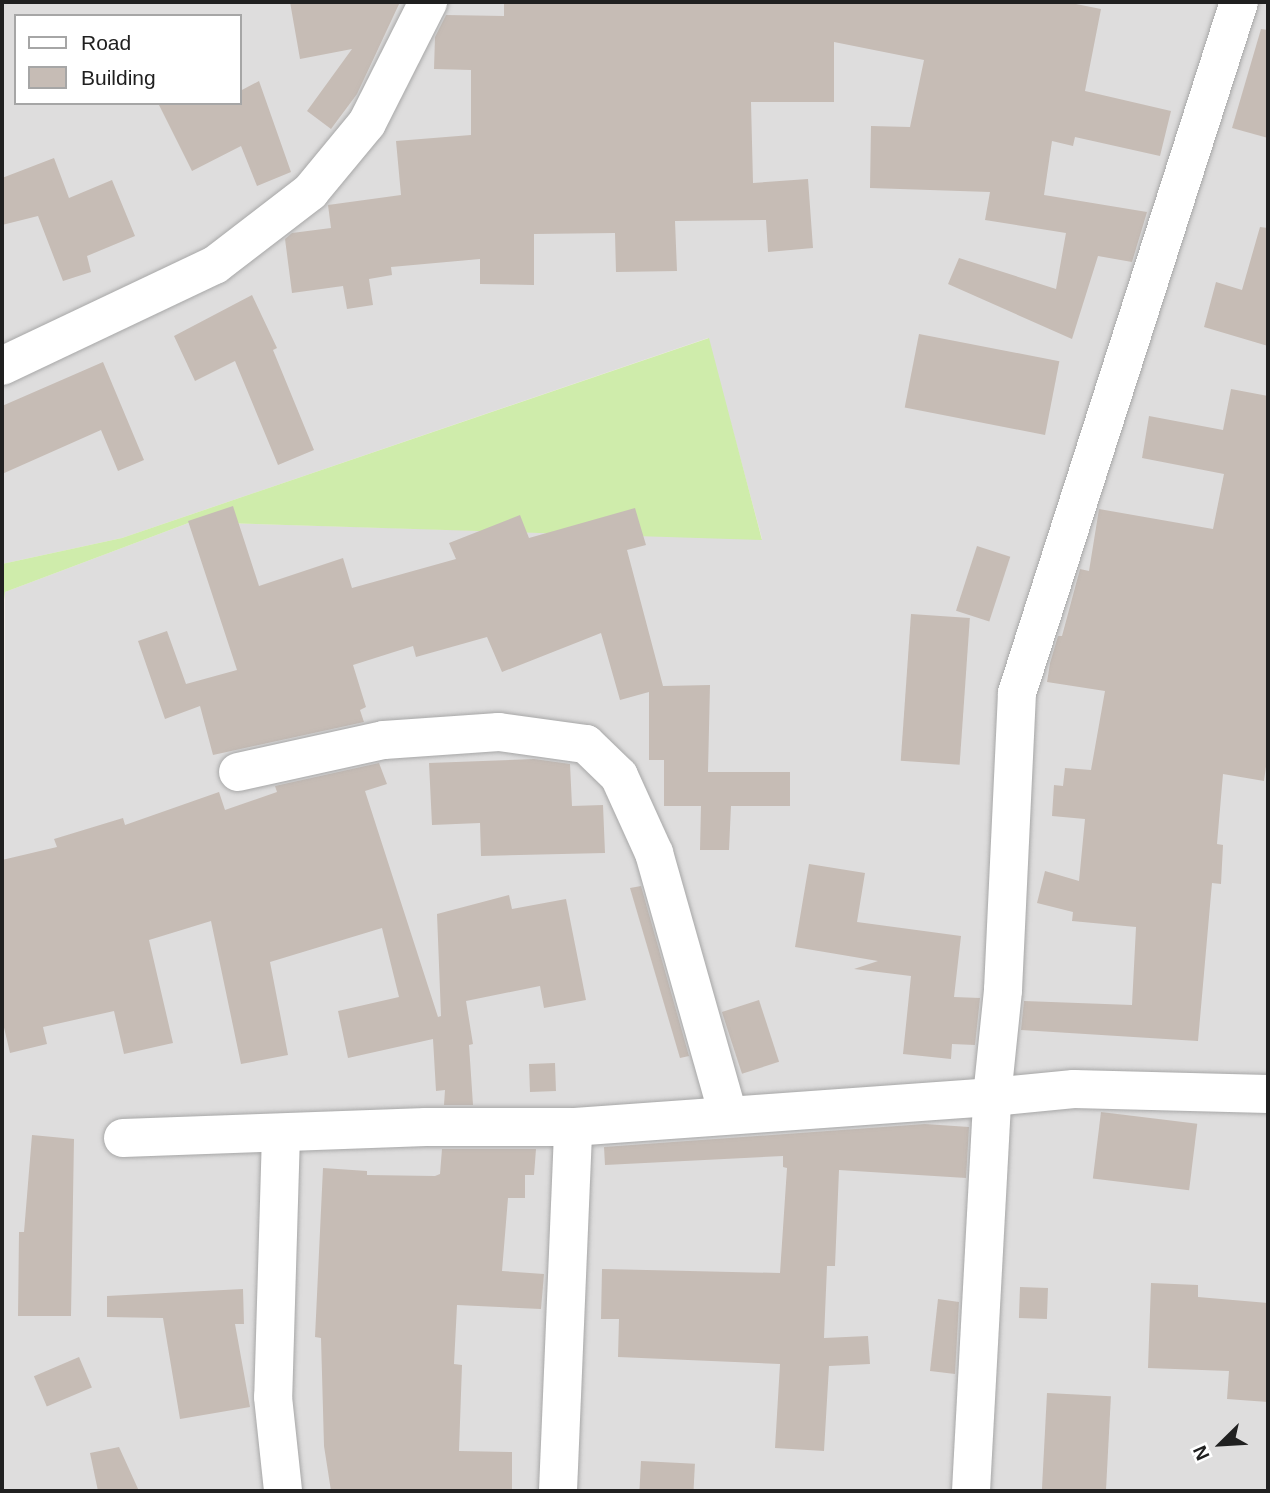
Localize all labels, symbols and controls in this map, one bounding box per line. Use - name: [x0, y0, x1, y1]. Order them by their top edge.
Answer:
- legend: [14, 14, 242, 105]
- text: Road: [81, 31, 131, 54]
- text: Building: [81, 66, 156, 89]
- north arrow: [1186, 1409, 1256, 1479]
- text: N: [1189, 1442, 1214, 1463]

